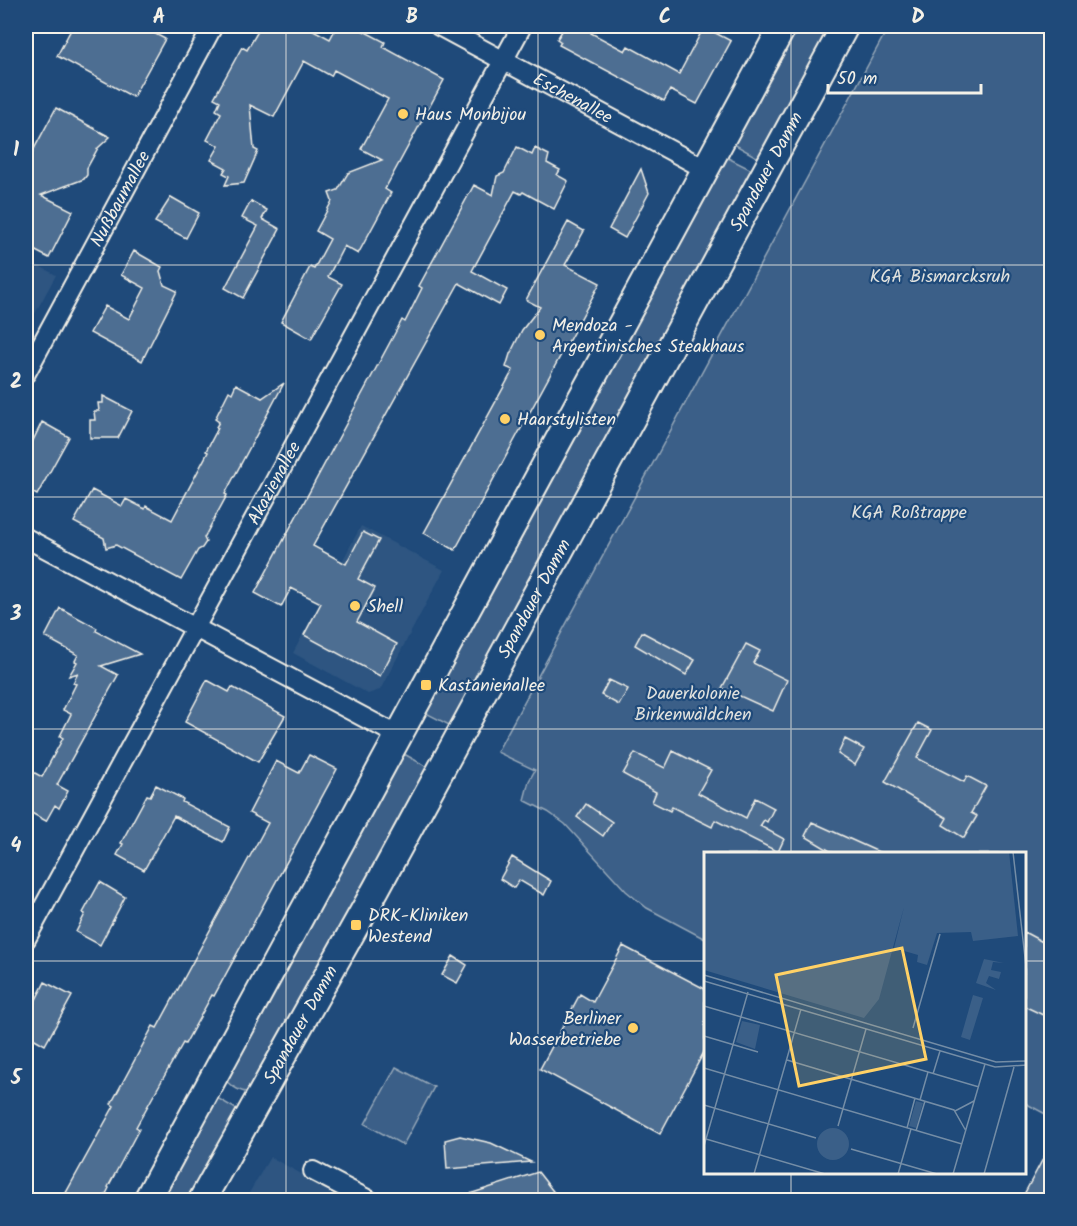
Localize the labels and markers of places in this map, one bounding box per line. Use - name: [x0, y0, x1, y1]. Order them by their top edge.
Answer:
- place label: Haus Monbijou: [415, 101, 526, 130]
- marker: Haus Monbijou: [396, 107, 410, 121]
- place label: Mendoza - Argentinisches Steakhaus: [552, 312, 745, 362]
- marker: Mendoza - Argentinisches Steakhaus: [533, 328, 547, 342]
- place label: Haarstylisten: [517, 406, 616, 435]
- marker: Haarstylisten: [498, 412, 512, 426]
- place label: Shell: [367, 593, 404, 622]
- marker: Shell: [348, 599, 362, 613]
- place label: Kastanienallee: [438, 672, 545, 701]
- marker: Kastanienallee: [419, 678, 433, 692]
- place label: DRK-Kliniken Westend: [368, 902, 468, 952]
- marker: DRK-Kliniken Westend: [349, 918, 363, 932]
- place label: Berliner Wasserbetriebe: [509, 1005, 622, 1055]
- marker: Berliner Wasserbetriebe: [626, 1021, 640, 1035]

